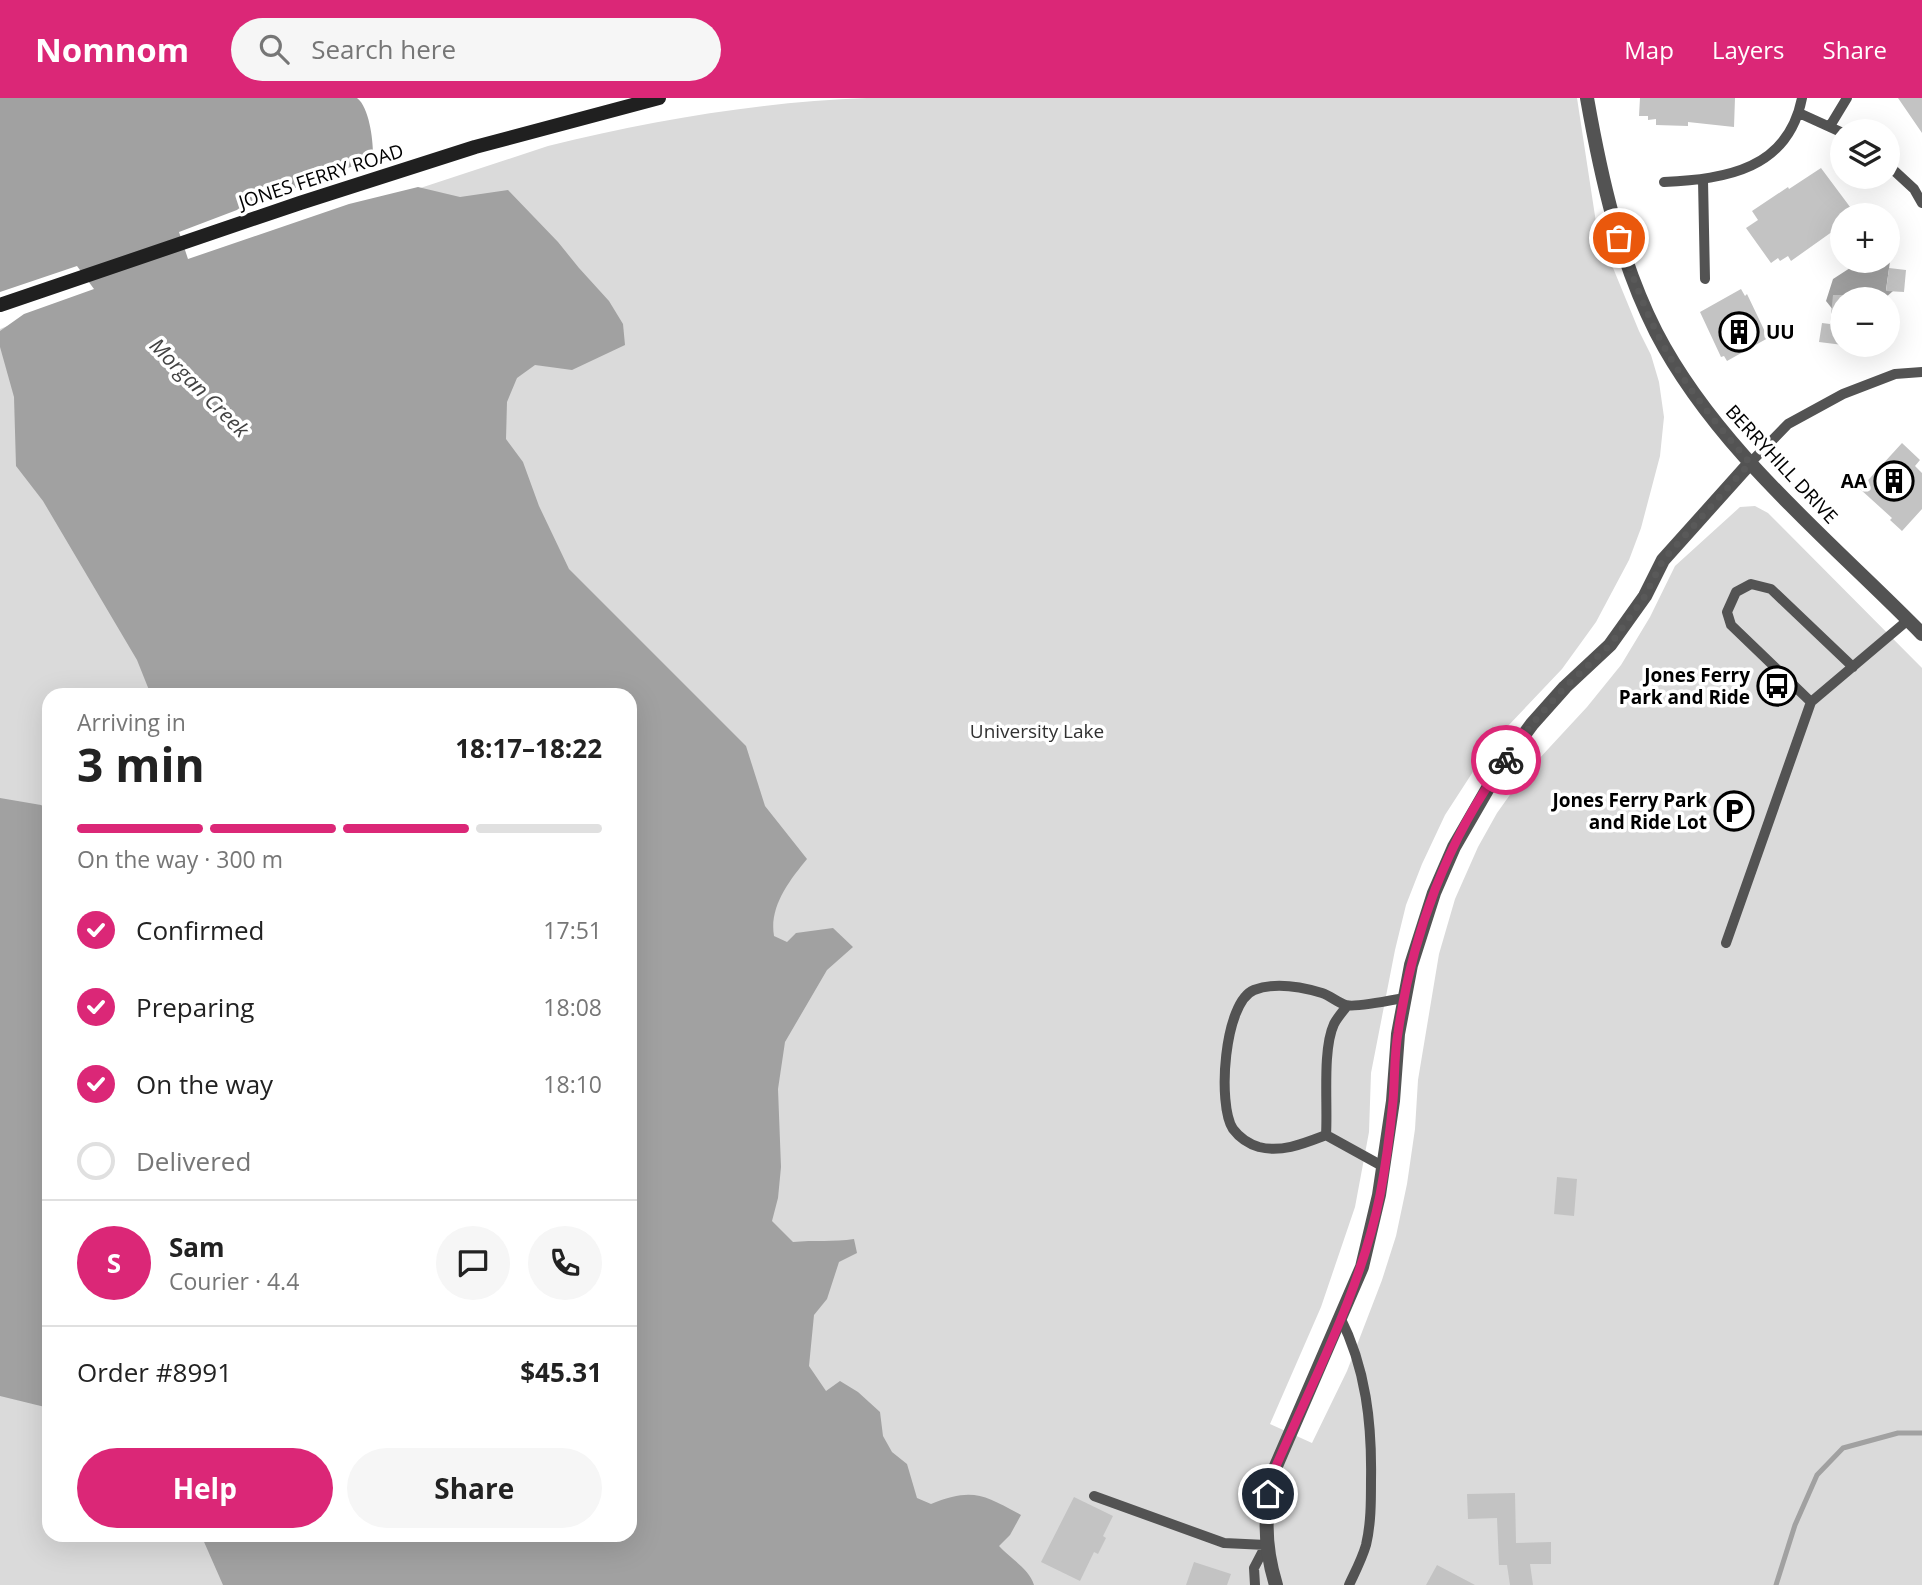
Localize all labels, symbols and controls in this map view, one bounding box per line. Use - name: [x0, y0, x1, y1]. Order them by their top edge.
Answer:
- search box: [231, 18, 721, 81]
- text: Nomnom: [35, 27, 189, 72]
- icon: search: [255, 30, 293, 68]
- text: Search here: [311, 31, 456, 67]
- text: Map: [1624, 33, 1674, 66]
- text: Layers: [1712, 33, 1785, 66]
- text: Share: [1823, 33, 1887, 66]
- map controls: [1830, 119, 1900, 357]
- button: layers: [1830, 119, 1900, 189]
- street label: JONES FERRY ROAD: [233, 137, 407, 216]
- button: +: [1830, 203, 1900, 273]
- pin: [1589, 208, 1649, 268]
- icon: bag: [1600, 219, 1638, 257]
- button: −: [1830, 287, 1900, 357]
- building icon: UU: [1718, 311, 1760, 353]
- place label: UU: [1766, 319, 1795, 345]
- water label: Morgan Creek: [144, 331, 256, 444]
- street label: BERRYHILL DRIVE: [1720, 399, 1844, 529]
- building icon: AA: [1873, 460, 1915, 502]
- place label: AA: [1841, 468, 1868, 494]
- place label: Jones Ferry Park and Ride: [1619, 662, 1750, 710]
- bus stop icon: Jones Ferry Park and Ride: [1756, 665, 1798, 707]
- text: Arriving in: [77, 706, 186, 738]
- park label: University Lake: [970, 718, 1104, 744]
- courier: [1471, 725, 1541, 795]
- text: 18:17–18:22: [455, 730, 602, 766]
- text: 3 min: [77, 733, 205, 795]
- icon: bike: [1487, 741, 1525, 779]
- place label: Jones Ferry Park and Ride Lot: [1550, 787, 1707, 835]
- parking icon: Jones Ferry Park and Ride Lot: [1713, 790, 1755, 832]
- text: On the way · 300 m: [77, 843, 283, 875]
- icon: check: [77, 911, 115, 949]
- text: Confirmed: [136, 912, 264, 948]
- text: 17:51: [543, 914, 602, 946]
- icon: check: [77, 988, 115, 1026]
- text: Preparing: [136, 989, 254, 1025]
- text: 18:08: [543, 991, 602, 1023]
- icon: check: [77, 1065, 115, 1103]
- text: On the way: [136, 1066, 273, 1102]
- text: 18:10: [543, 1068, 602, 1100]
- text: Delivered: [136, 1143, 251, 1179]
- button: chat: [436, 1226, 510, 1300]
- button: phone: [528, 1226, 602, 1300]
- text: Sam: [169, 1229, 225, 1265]
- text: S: [107, 1245, 121, 1281]
- text: Courier · 4.4: [169, 1265, 299, 1297]
- text: Order #8991: [77, 1354, 232, 1390]
- text: $45.31: [520, 1354, 602, 1390]
- button: Help: [77, 1448, 333, 1528]
- button: Share: [347, 1448, 602, 1528]
- pin: [1238, 1464, 1298, 1524]
- icon: home: [1249, 1475, 1287, 1513]

